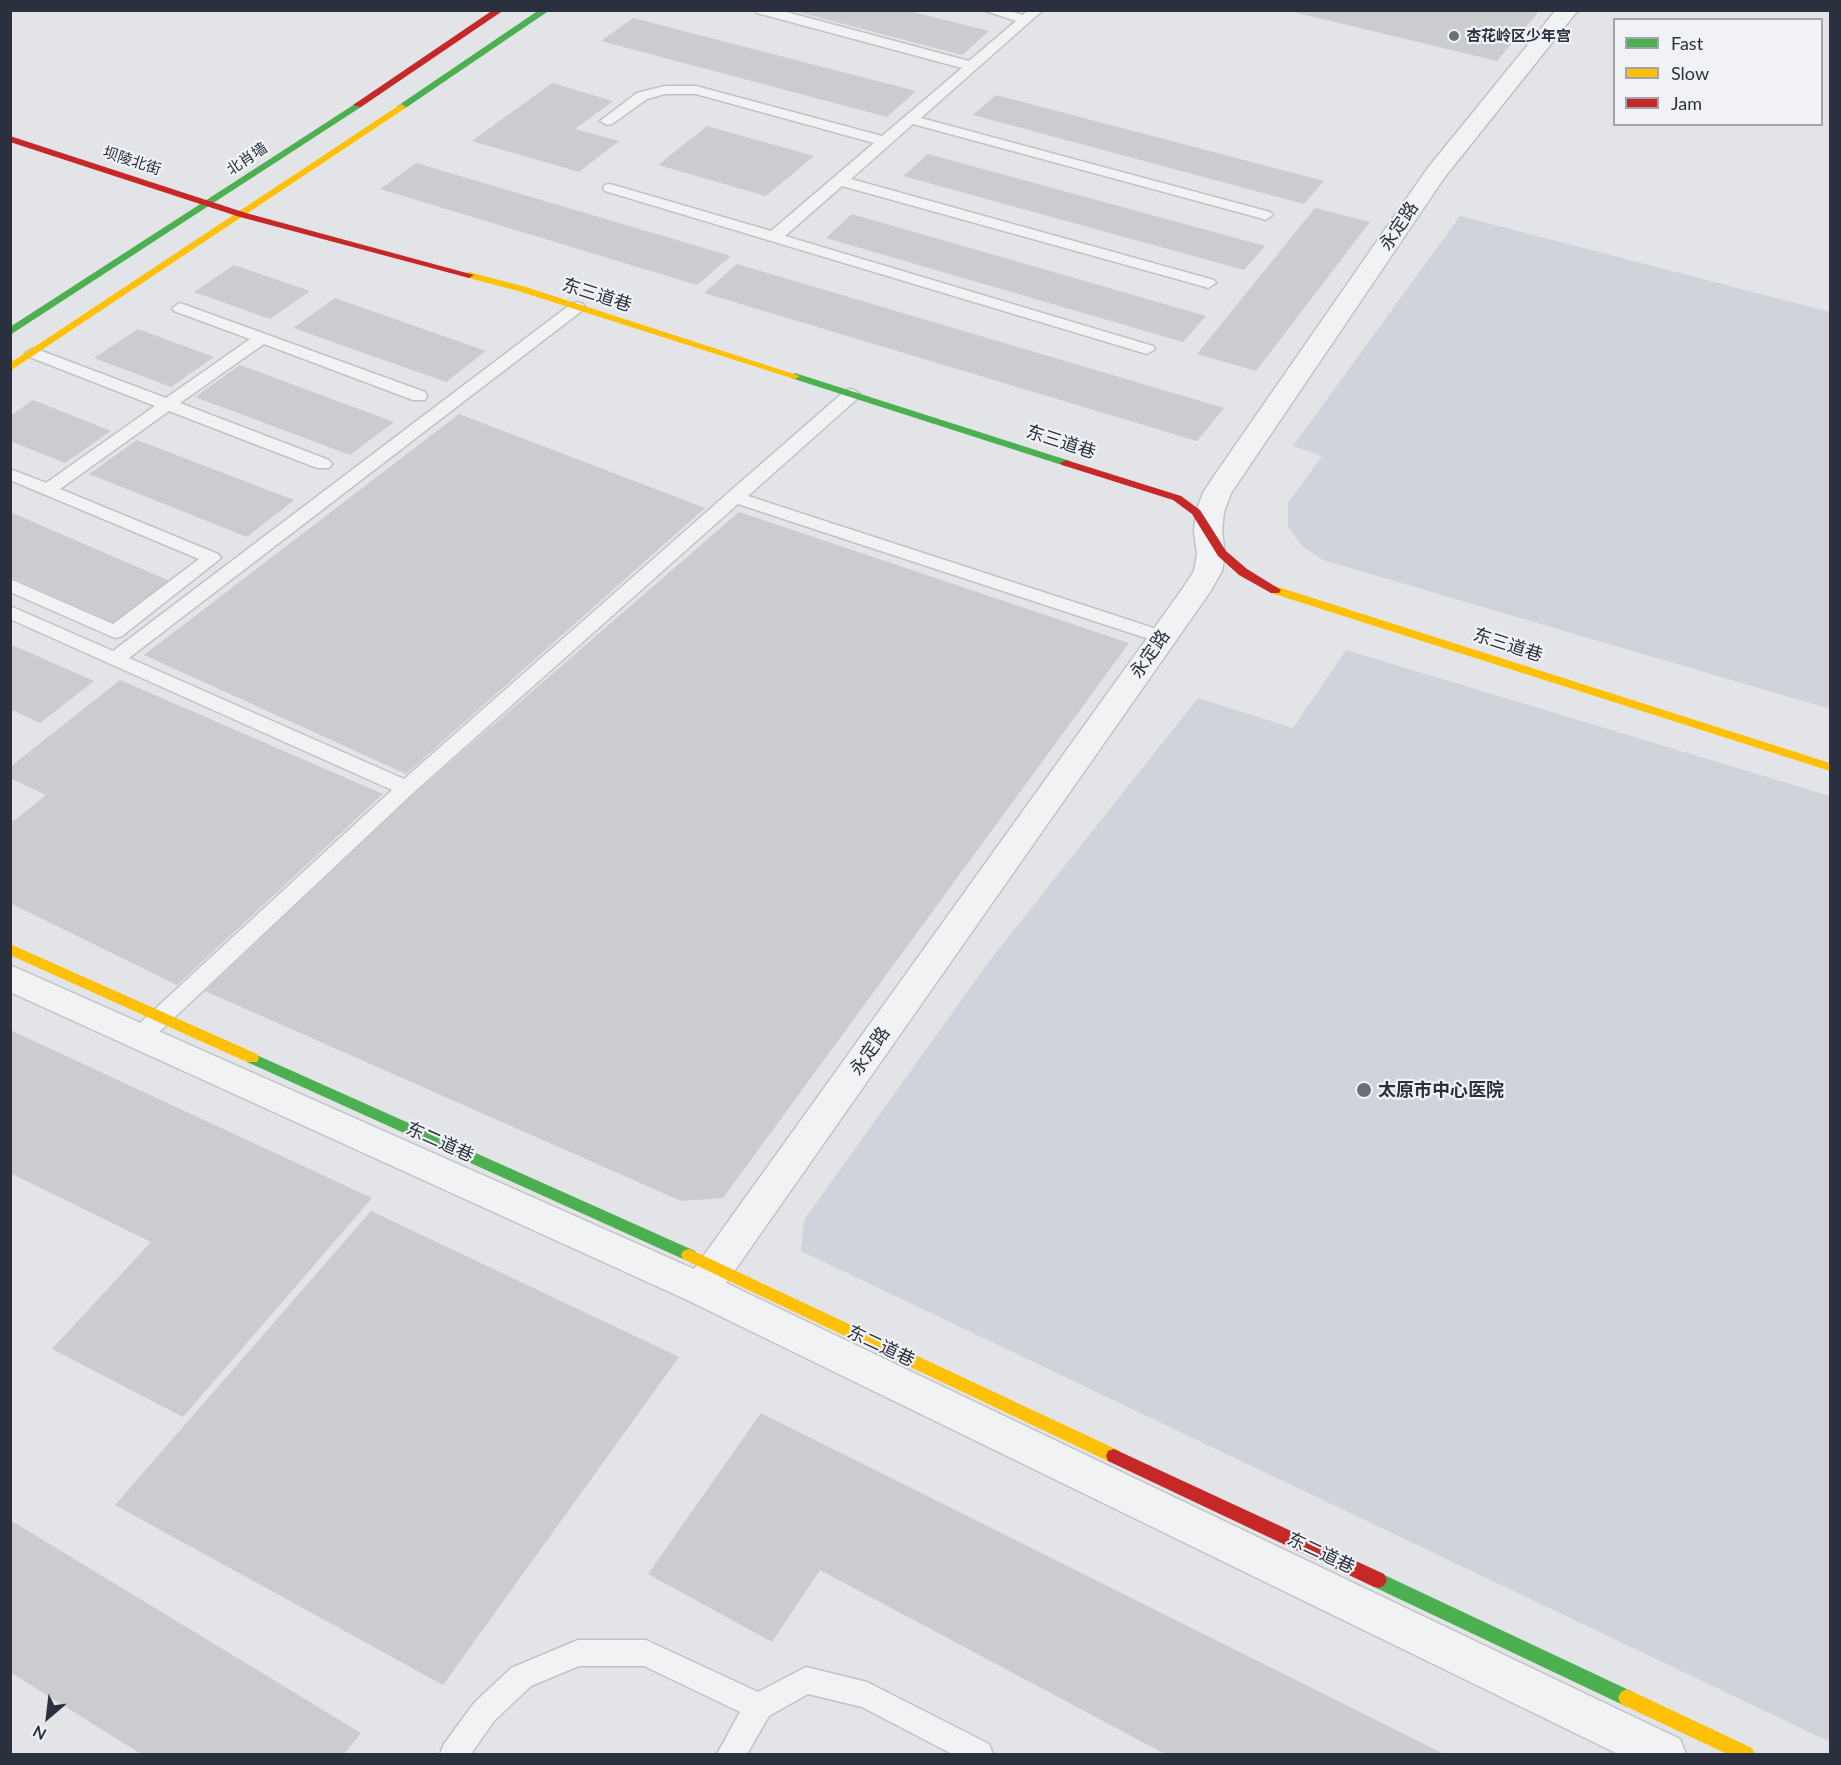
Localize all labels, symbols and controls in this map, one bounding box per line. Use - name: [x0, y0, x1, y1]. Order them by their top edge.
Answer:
- legend: [1613, 18, 1823, 126]
- place label: 杏花岭区少年宫: [1466, 27, 1571, 45]
- marker: 杏花岭区少年宫: [1447, 29, 1461, 43]
- text: Fast: [1671, 32, 1703, 54]
- text: Slow: [1671, 62, 1709, 84]
- text: Jam: [1671, 92, 1702, 114]
- street label: 北肖墙: [223, 139, 271, 179]
- street label: 坝陵北街: [101, 143, 163, 179]
- street label: 永定路: [1375, 198, 1423, 254]
- street label: 东三道巷: [559, 274, 635, 316]
- street label: 东三道巷: [1023, 421, 1099, 463]
- street label: 东三道巷: [1470, 624, 1546, 666]
- street label: 永定路: [1126, 626, 1174, 682]
- street label: 永定路: [846, 1023, 894, 1079]
- place label: 太原市中心医院: [1378, 1079, 1504, 1101]
- marker: 太原市中心医院: [1355, 1081, 1373, 1099]
- street label: 东二道巷: [403, 1117, 477, 1167]
- street label: 东二道巷: [844, 1321, 918, 1371]
- street label: 东二道巷: [1284, 1528, 1358, 1578]
- north arrow: [18, 1687, 78, 1747]
- text: N: [29, 1722, 49, 1745]

